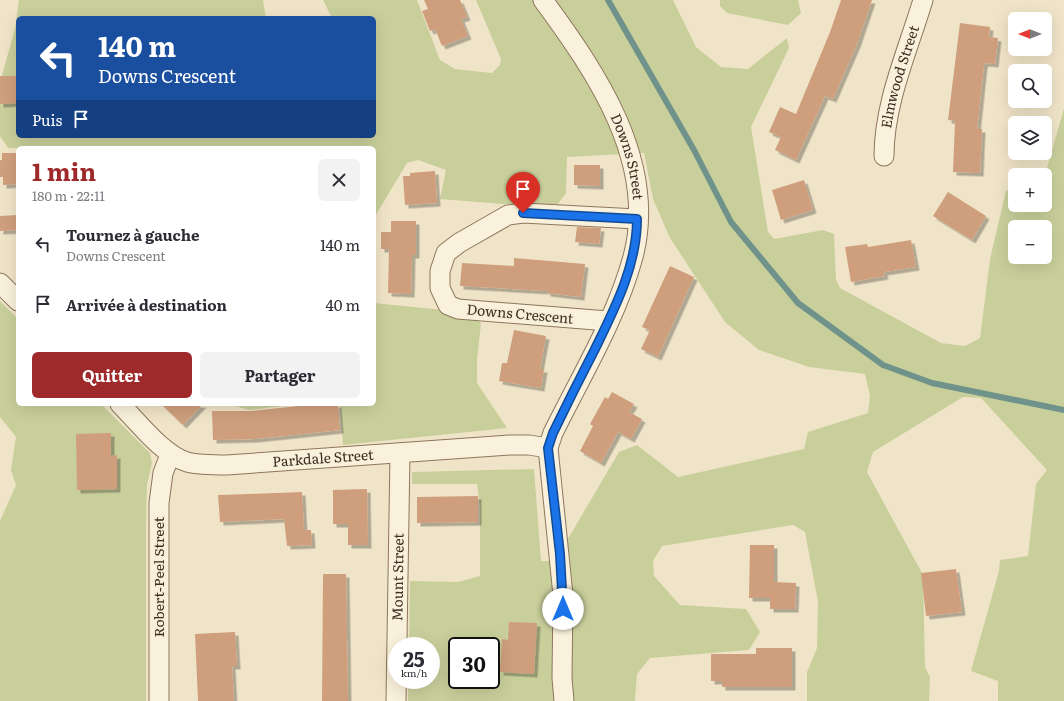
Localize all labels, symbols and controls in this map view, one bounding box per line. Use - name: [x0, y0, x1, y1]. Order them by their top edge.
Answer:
- north arrow: [1008, 12, 1052, 56]
- map controls: [1008, 12, 1052, 264]
- street label: Elmwood Street: [875, 22, 923, 130]
- text: 140 m: [98, 24, 176, 66]
- icon: left: [32, 32, 84, 84]
- text: Downs Crescent: [98, 62, 236, 89]
- button: search: [1008, 64, 1052, 108]
- text: Puis: [32, 108, 62, 131]
- icon: arrive: [70, 108, 92, 130]
- street label: Downs Street: [607, 110, 649, 201]
- button: layers: [1008, 116, 1052, 160]
- text: 1 min: [32, 153, 96, 188]
- button: close: [318, 159, 360, 201]
- button: +: [1008, 168, 1052, 212]
- pin: [506, 172, 540, 213]
- icon: arrive: [512, 178, 534, 200]
- text: 180 m · 22:11: [32, 186, 105, 205]
- button: −: [1008, 220, 1052, 264]
- text: Tournez à gauche: [66, 223, 199, 246]
- icon: left: [32, 233, 54, 255]
- text: 140 m: [320, 233, 360, 256]
- text: Downs Crescent: [66, 246, 166, 265]
- icon: arrive: [32, 293, 54, 315]
- text: Arrivée à destination: [66, 293, 227, 316]
- text: 40 m: [326, 293, 360, 316]
- street label: Downs Crescent: [466, 298, 575, 328]
- button: Quitter: [32, 352, 192, 398]
- button: Partager: [200, 352, 360, 398]
- street label: Parkdale Street: [272, 444, 375, 471]
- street label: Robert-Peel Street: [148, 516, 168, 637]
- street label: Mount Street: [386, 532, 408, 621]
- position arrow: [542, 588, 584, 630]
- speed limit sign: 30: [448, 637, 500, 689]
- text: 25: [403, 643, 425, 673]
- text: km/h: [401, 665, 427, 680]

